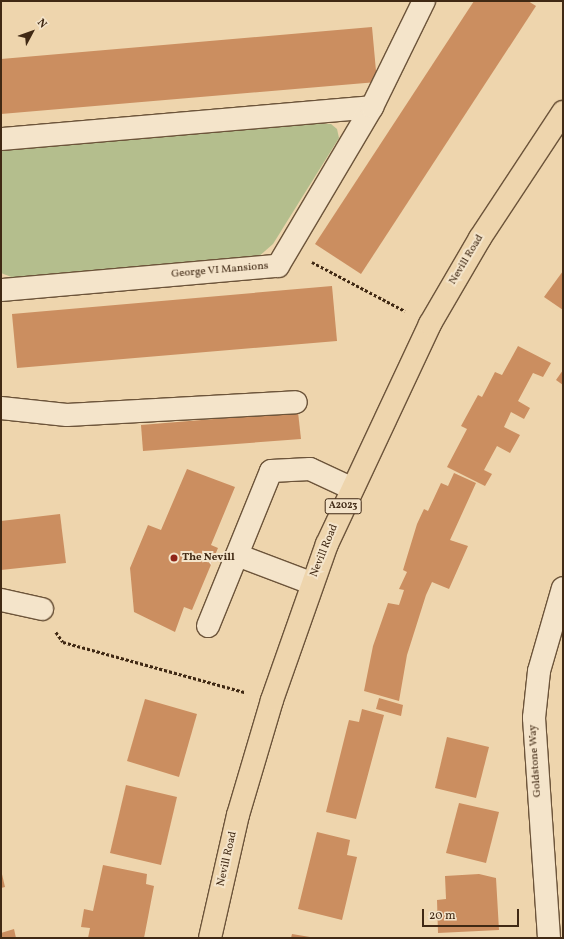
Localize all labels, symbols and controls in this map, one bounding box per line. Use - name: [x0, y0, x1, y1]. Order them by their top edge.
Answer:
- north arrow: [12, 12, 52, 52]
- text: N: [33, 16, 50, 32]
- street label: Nevill Road: [447, 233, 487, 287]
- street label: George VI Mansions: [171, 260, 269, 282]
- road number: A2023: [324, 498, 362, 514]
- street label: Nevill Road: [308, 523, 342, 579]
- place label: The Nevill: [182, 551, 235, 565]
- marker: The Nevill: [169, 553, 179, 563]
- street label: Goldstone Way: [527, 724, 545, 798]
- street label: Nevill Road: [215, 830, 241, 888]
- scale bar: [424, 901, 521, 927]
- text: 20 m: [429, 908, 456, 924]

